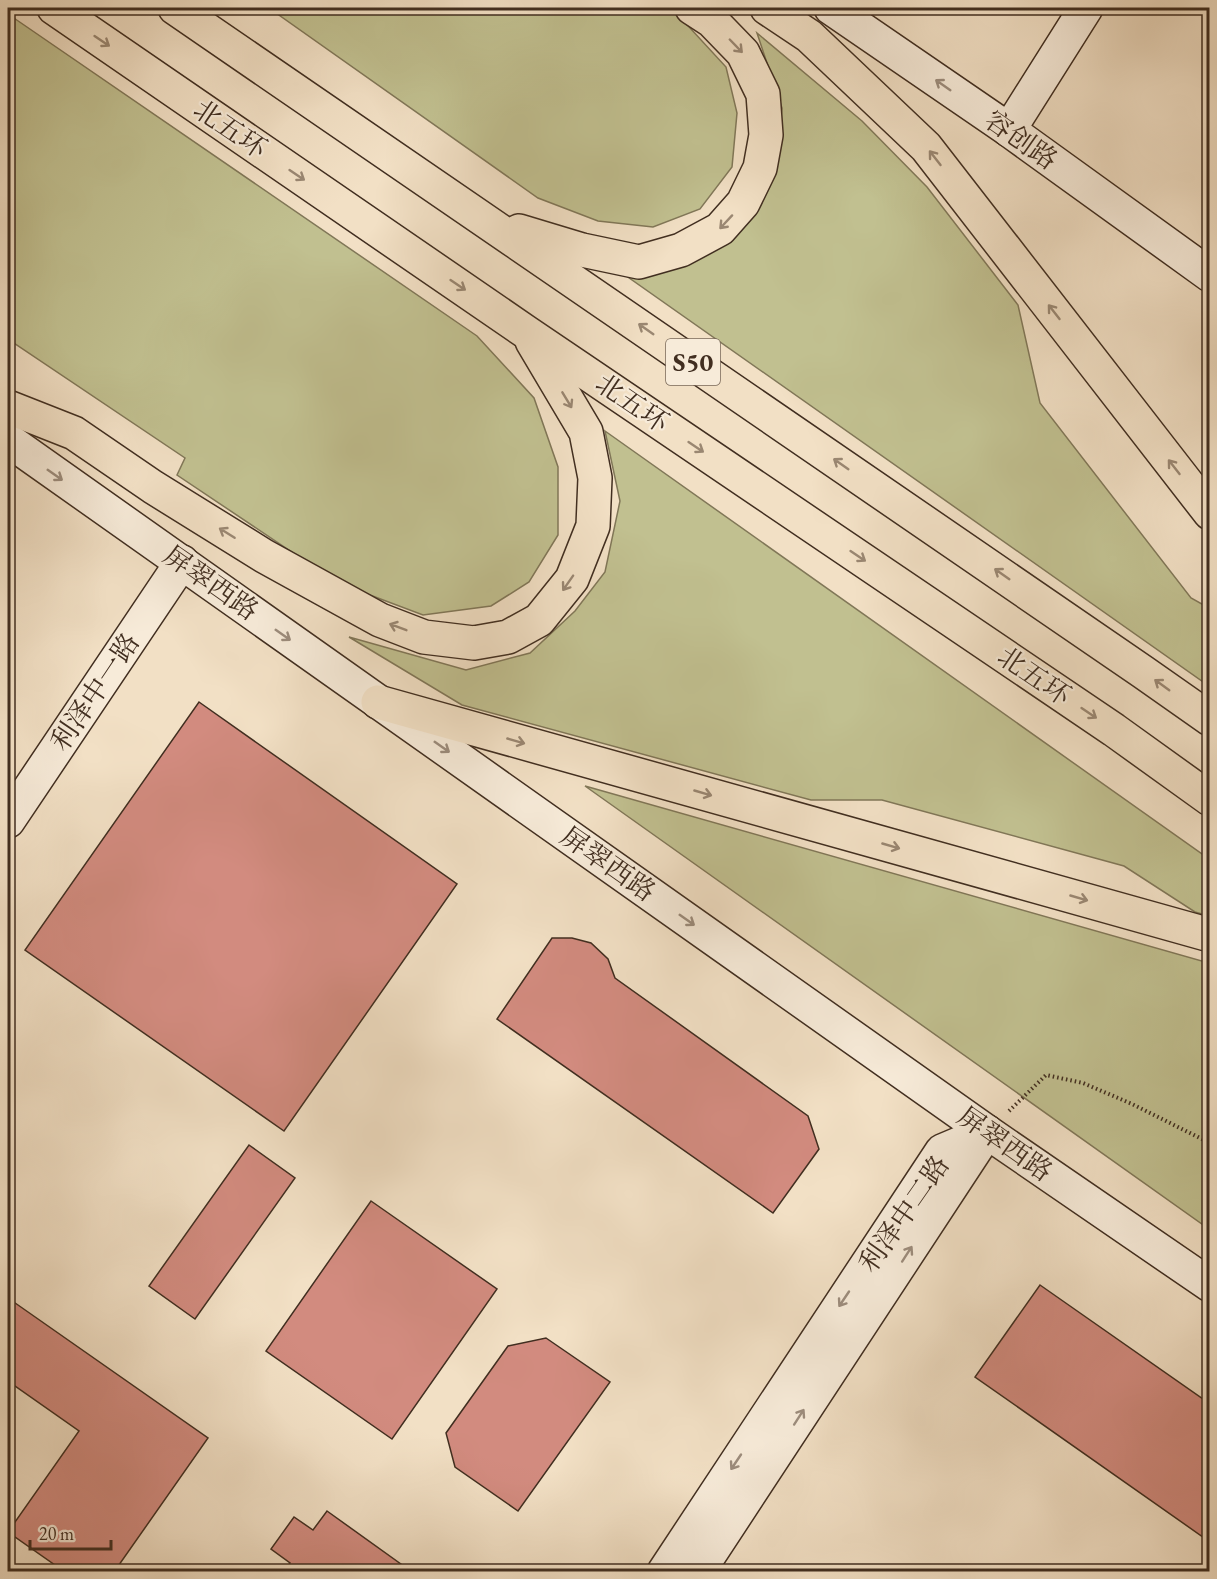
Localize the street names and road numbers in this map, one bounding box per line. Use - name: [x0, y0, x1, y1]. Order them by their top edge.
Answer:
- street label: 北五环: [187, 91, 274, 166]
- street label: 容创路: [978, 102, 1065, 177]
- road number: S50: [666, 339, 720, 385]
- street label: 北五环: [589, 365, 676, 440]
- street label: 屏翠西路: [157, 537, 266, 628]
- street label: 利泽中一路: [42, 626, 147, 757]
- street label: 北五环: [991, 638, 1078, 713]
- street label: 屏翠西路: [554, 818, 663, 909]
- street label: 屏翠西路: [951, 1098, 1060, 1189]
- street label: 利泽中二路: [851, 1148, 957, 1279]

